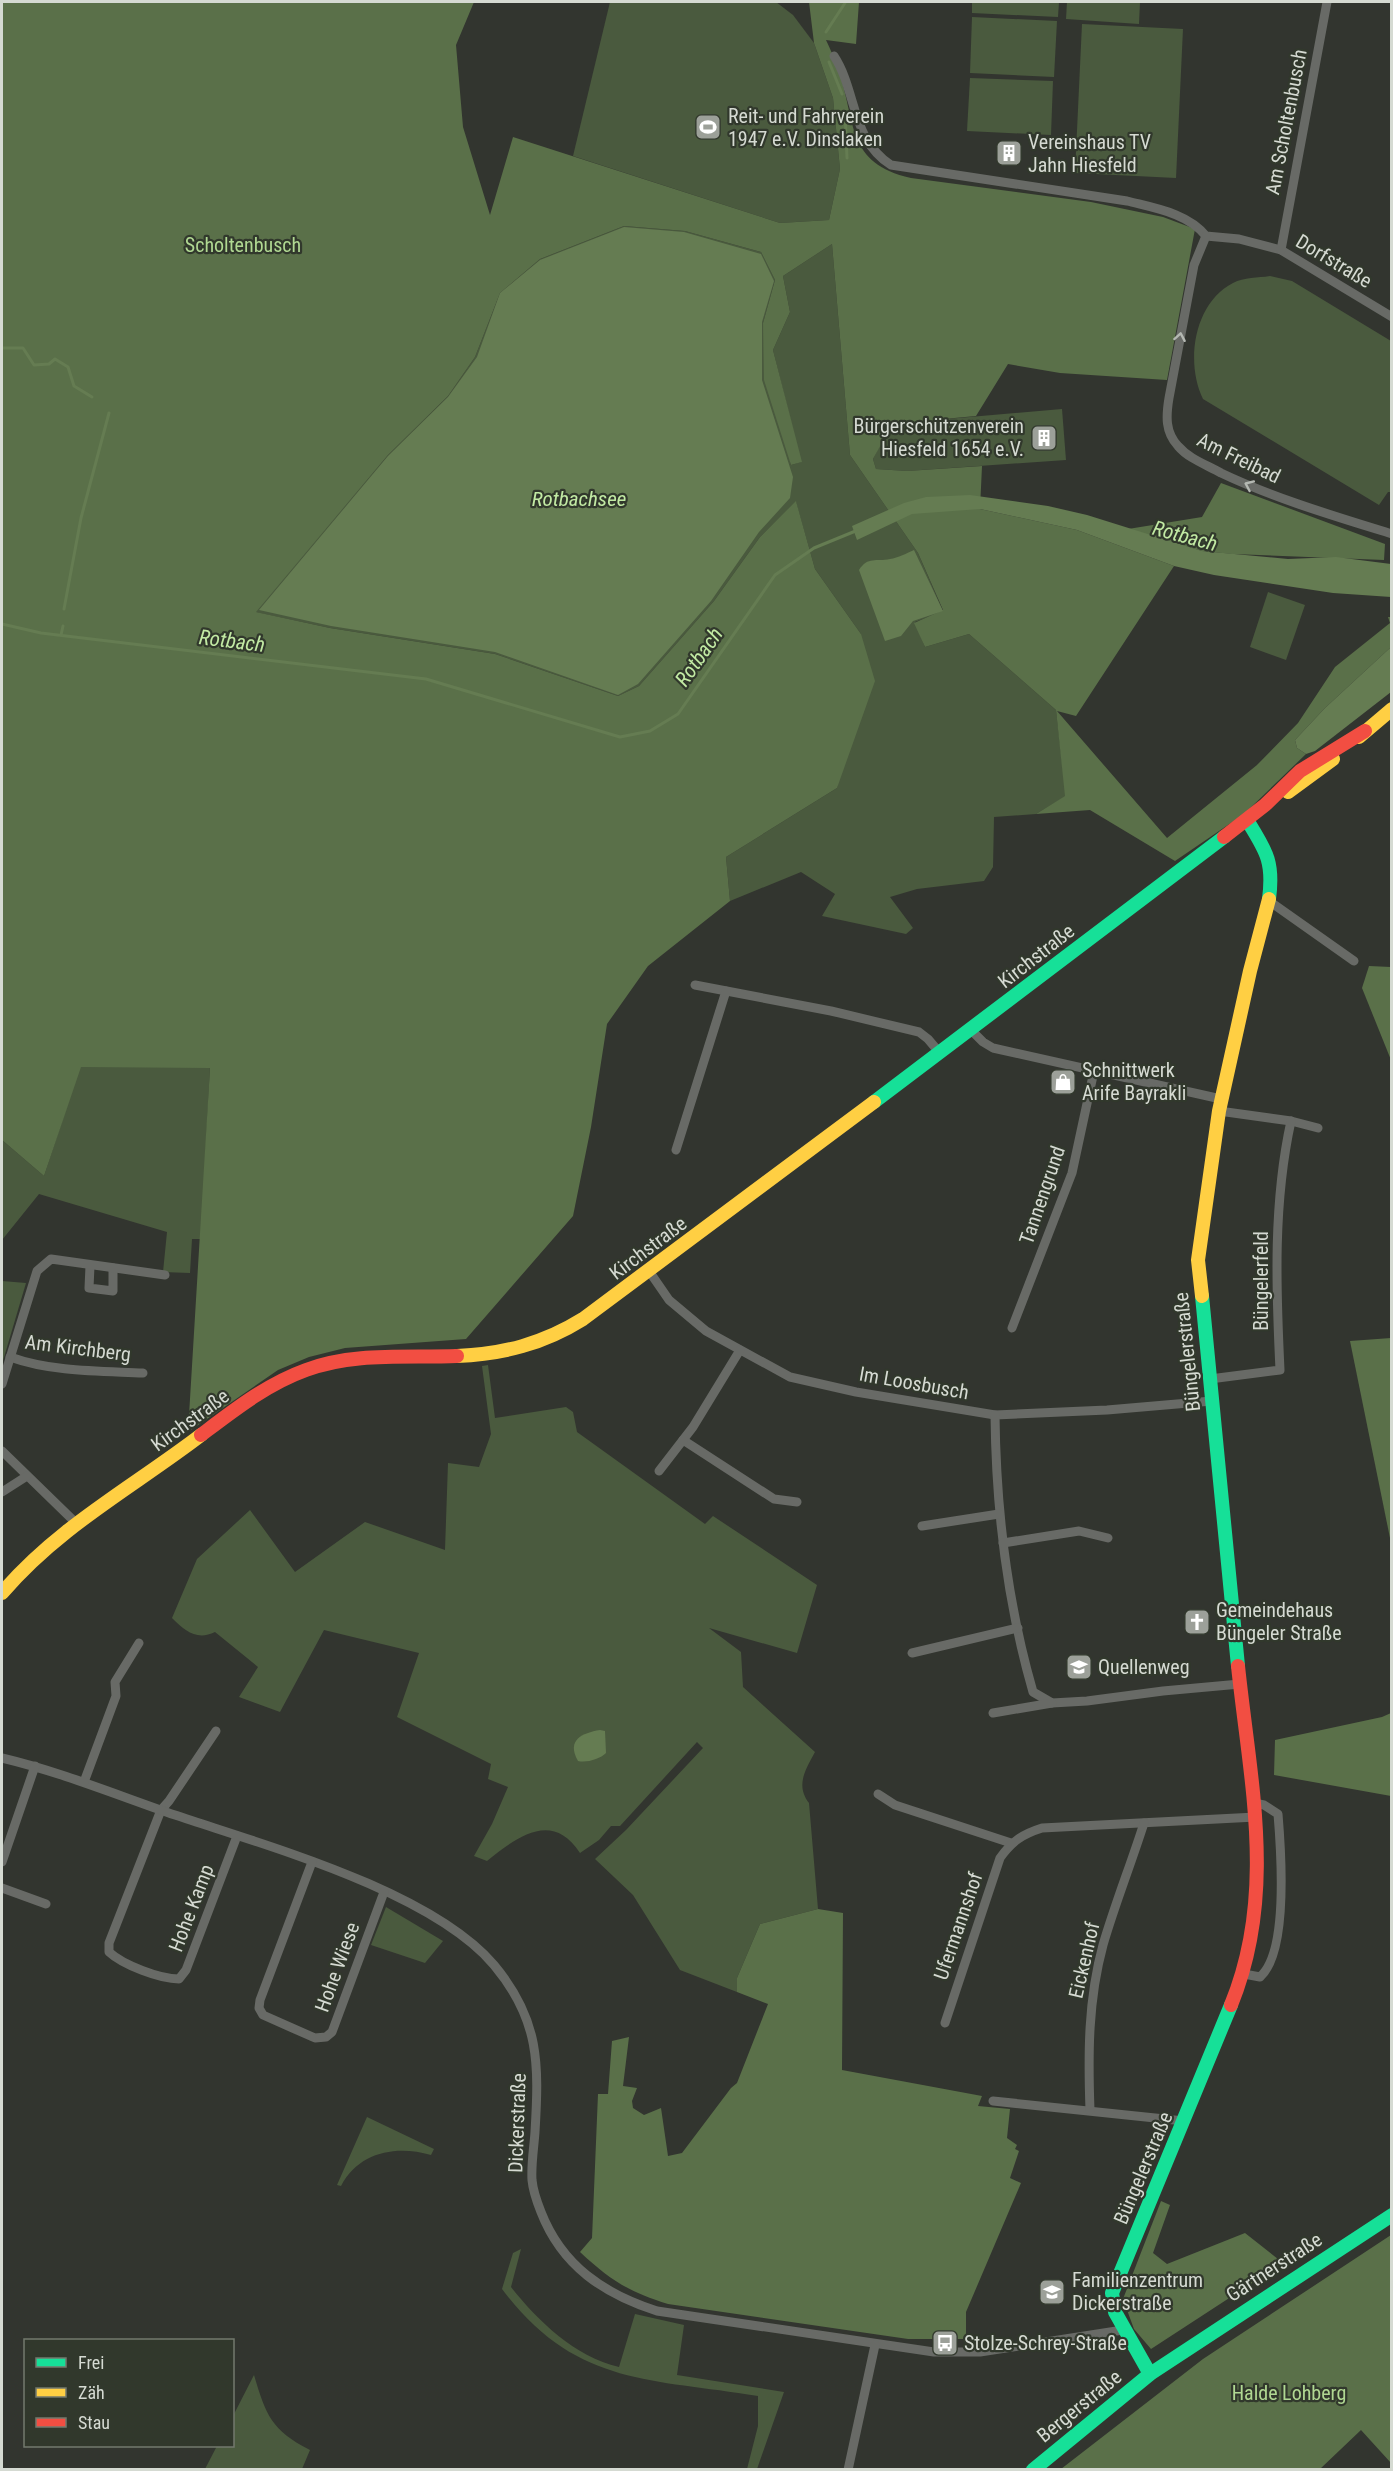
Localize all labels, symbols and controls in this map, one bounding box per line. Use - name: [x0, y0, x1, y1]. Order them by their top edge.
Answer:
- street label: Am Scholtenbusch: [1260, 47, 1312, 197]
- place label: Reit- und Fahrverein 1947 e.V. Dinslaken: [728, 104, 884, 151]
- sports icon: Reit- und Fahrverein 1947 e.V. Dinslaken: [693, 112, 723, 142]
- place label: Vereinshaus TV Jahn Hiesfeld: [1028, 130, 1151, 177]
- building icon: Vereinshaus TV Jahn Hiesfeld: [994, 138, 1024, 168]
- street label: Dorfstraße: [1292, 229, 1376, 293]
- park label: Scholtenbusch: [185, 233, 301, 257]
- one-way arrow: [1173, 332, 1186, 342]
- place label: Bürgerschützenverein Hiesfeld 1654 e.V.: [854, 414, 1024, 461]
- building icon: Bürgerschützenverein Hiesfeld 1654 e.V.: [1029, 423, 1059, 453]
- street label: Am Freibad: [1193, 428, 1285, 488]
- one-way arrow: [1244, 481, 1255, 493]
- water label: Rotbachsee: [532, 487, 626, 511]
- water label: Rotbach: [1150, 516, 1220, 556]
- water label: Rotbach: [670, 623, 728, 691]
- water label: Rotbach: [198, 625, 266, 657]
- street label: Kirchstraße: [993, 919, 1079, 993]
- place label: Schnittwerk Arife Bayrakli: [1082, 1058, 1186, 1105]
- shop icon: Schnittwerk Arife Bayrakli: [1048, 1067, 1078, 1097]
- street label: Tannengrund: [1014, 1143, 1070, 1247]
- street label: Kirchstraße: [605, 1211, 691, 1285]
- street label: Büngelerfeld: [1249, 1231, 1273, 1331]
- street label: Büngelerstraße: [1169, 1291, 1205, 1413]
- street label: Am Kirchberg: [24, 1330, 132, 1366]
- street label: Im Loosbusch: [857, 1362, 971, 1404]
- street label: Kirchstraße: [146, 1384, 234, 1456]
- place label: Gemeindehaus Büngeler Straße: [1216, 1598, 1342, 1645]
- church icon: Gemeindehaus Büngeler Straße: [1182, 1607, 1212, 1637]
- school or university icon: Quellenweg: [1064, 1652, 1094, 1682]
- place label: Quellenweg: [1098, 1655, 1190, 1679]
- street label: Hohe Kamp: [163, 1861, 219, 1955]
- street label: Ufermannshof: [928, 1869, 988, 1983]
- street label: Hohe Wiese: [310, 1919, 364, 2015]
- street label: Eickenhof: [1064, 1919, 1105, 2001]
- street label: Dickerstraße: [503, 2073, 531, 2173]
- street label: Büngelerstraße: [1109, 2108, 1177, 2228]
- street label: Gärtnerstraße: [1222, 2227, 1326, 2307]
- place label: Familienzentrum Dickerstraße: [1072, 2268, 1203, 2315]
- school or university icon: Familienzentrum Dickerstraße: [1037, 2277, 1067, 2307]
- bus stop icon: Stolze-Schrey-Straße: [930, 2328, 960, 2358]
- place label: Stolze-Schrey-Straße: [964, 2331, 1127, 2355]
- legend: [24, 2339, 234, 2447]
- text: Frei: [78, 2352, 104, 2373]
- street label: Bergerstraße: [1032, 2365, 1126, 2447]
- park label: Halde Lohberg: [1232, 2381, 1346, 2405]
- text: Zäh: [78, 2382, 105, 2403]
- text: Stau: [78, 2412, 110, 2433]

